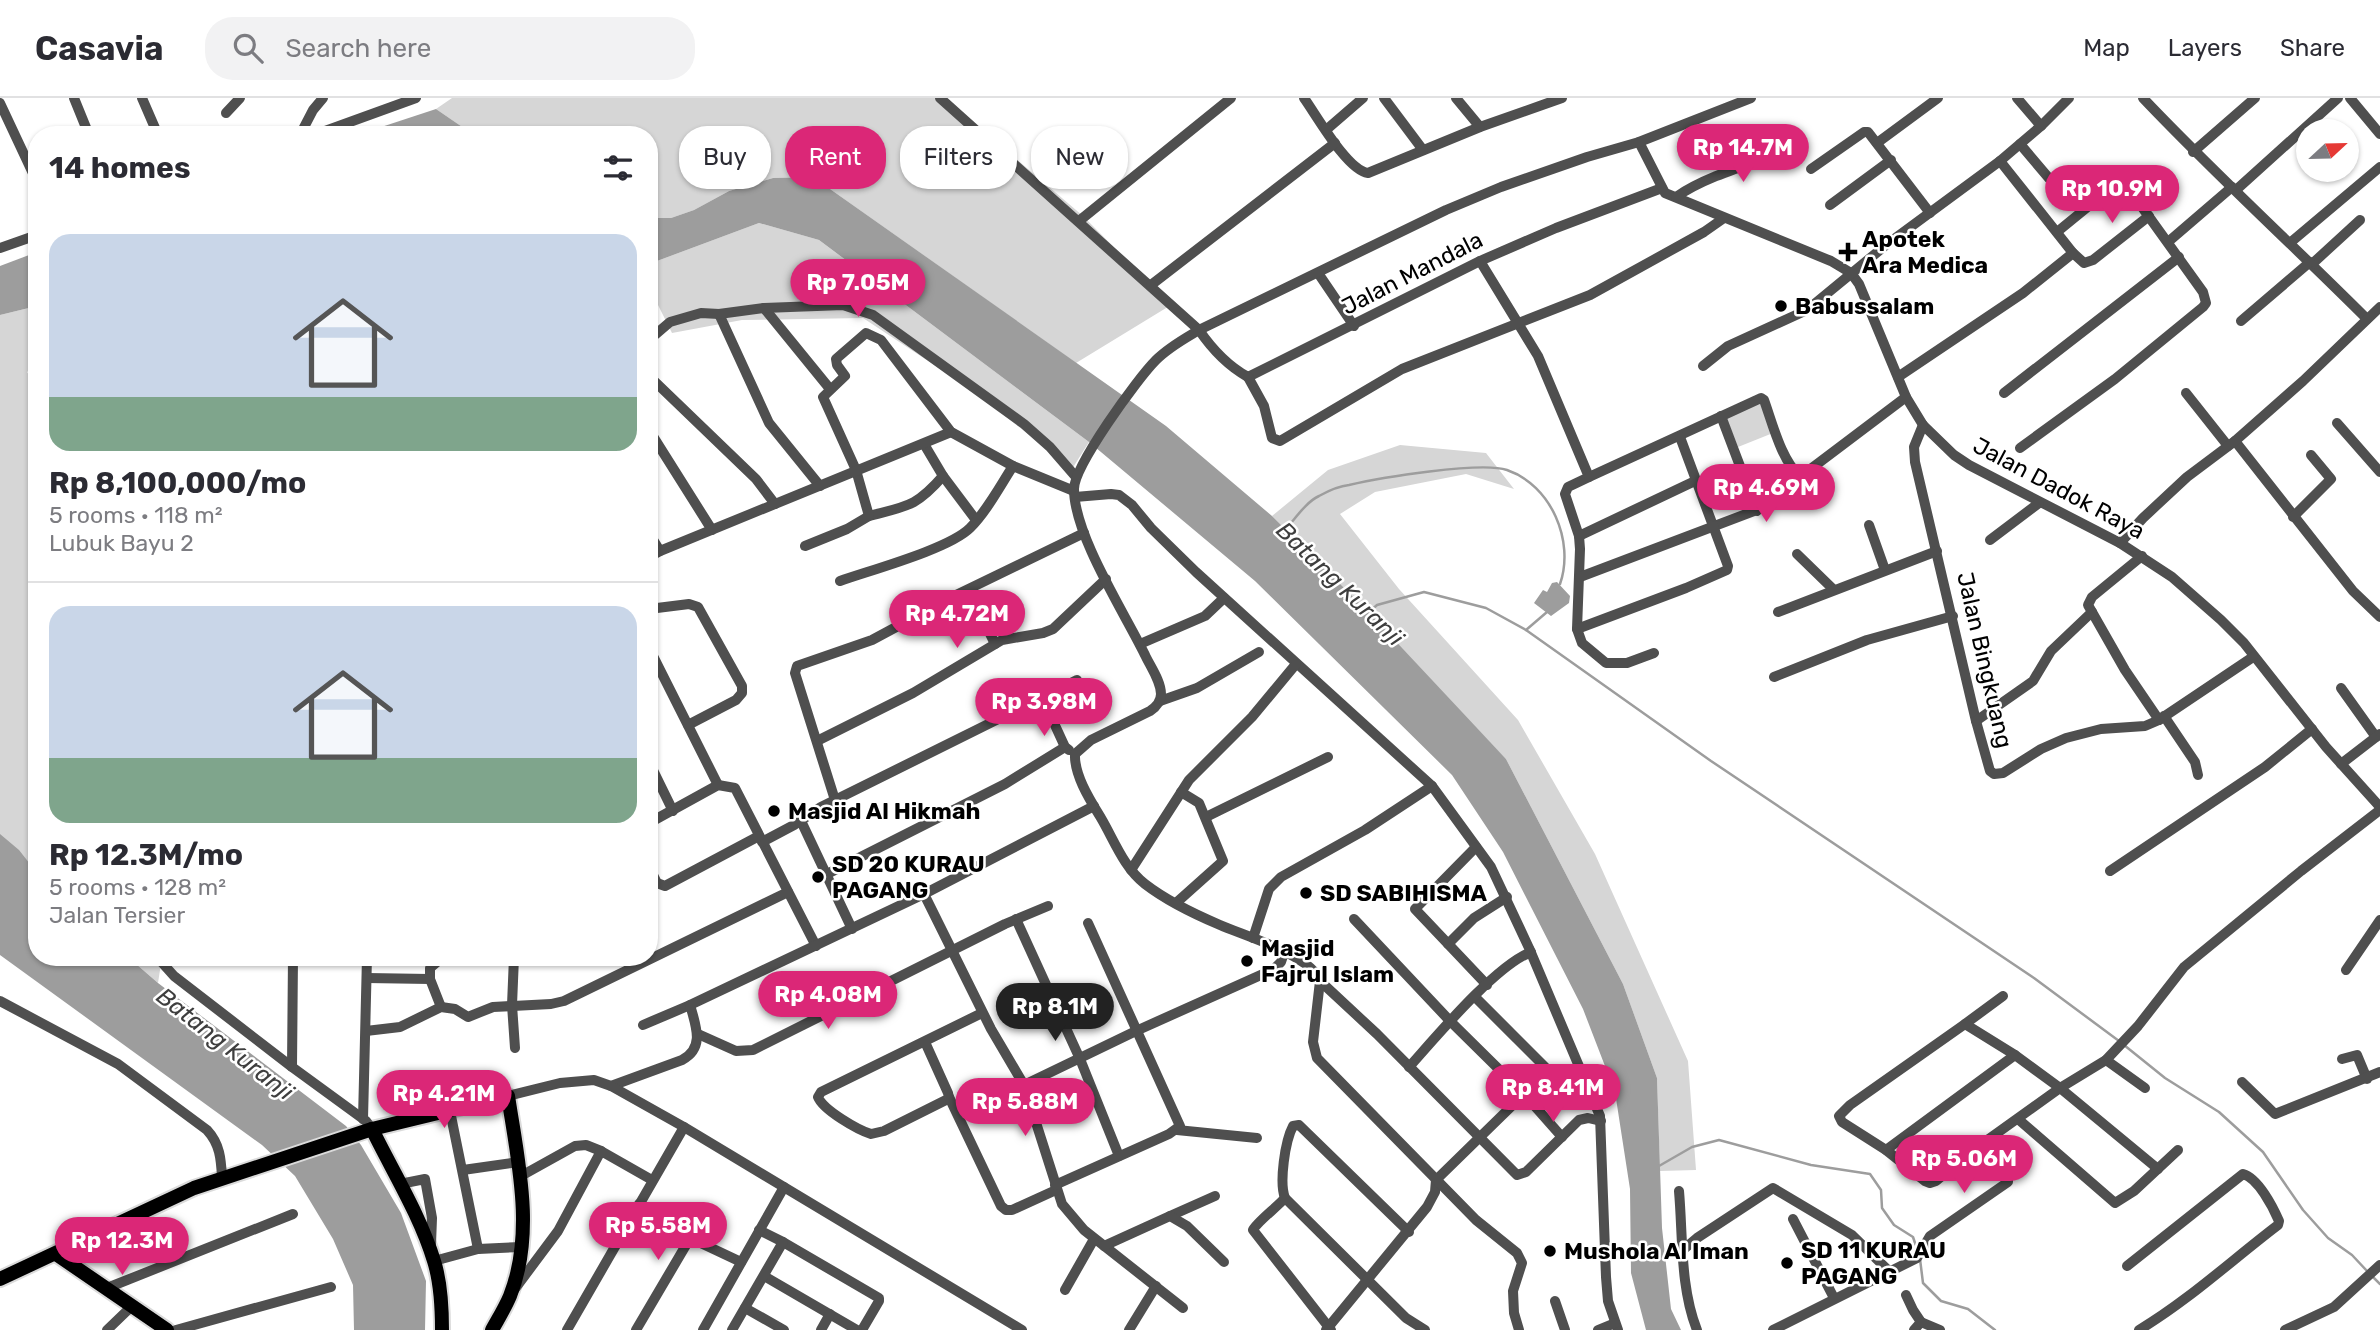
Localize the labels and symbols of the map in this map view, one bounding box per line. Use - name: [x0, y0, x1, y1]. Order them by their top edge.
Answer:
- north arrow: [2296, 119, 2359, 182]
- pin: Rp 14.7M: [1671, 125, 1815, 184]
- pin: Rp 10.9M: [2040, 166, 2184, 225]
- street label: Jalan Mandala: [1337, 225, 1487, 321]
- place label: Apotek Ara Medica: [1862, 225, 1988, 279]
- marker: Apotek Ara Medica: [1840, 244, 1856, 260]
- pin: Rp 7.05M: [786, 260, 930, 319]
- place label: Babussalam: [1795, 292, 1934, 320]
- marker: Babussalam: [1773, 298, 1789, 314]
- street label: Jalan Dadok Raya: [1968, 431, 2150, 545]
- pin: Rp 4.69M: [1694, 464, 1838, 524]
- water label: Batang Kuranji: [1271, 516, 1410, 653]
- street label: Jalan Bingkuang: [1951, 569, 2019, 751]
- pin: Rp 4.72M: [885, 590, 1029, 650]
- pin: Rp 3.98M: [972, 678, 1116, 738]
- place label: Masjid Al Hikmah: [788, 797, 980, 825]
- marker: Masjid Al Hikmah: [766, 803, 782, 819]
- place label: SD 20 KURAU PAGANG: [832, 850, 985, 904]
- marker: SD 20 KURAU PAGANG: [810, 869, 826, 885]
- place label: SD SABIHISMA: [1320, 879, 1488, 907]
- marker: SD SABIHISMA: [1298, 885, 1314, 901]
- place label: Masjid Fajrul Islam: [1261, 934, 1394, 988]
- marker: Masjid Fajrul Islam: [1239, 953, 1255, 969]
- pin: Rp 4.08M: [756, 972, 900, 1031]
- water label: Batang Kuranji: [151, 982, 300, 1107]
- pin: Rp 8.1M: [990, 984, 1120, 1043]
- pin: Rp 8.41M: [1481, 1065, 1625, 1124]
- pin: Rp 4.21M: [372, 1070, 516, 1130]
- pin: Rp 5.88M: [953, 1079, 1097, 1138]
- pin: Rp 5.06M: [1892, 1136, 2036, 1195]
- pin: Rp 5.58M: [586, 1202, 730, 1262]
- pin: Rp 12.3M: [50, 1218, 194, 1277]
- place label: SD 11 KURAU PAGANG: [1801, 1236, 1946, 1290]
- place label: Mushola Al Iman: [1564, 1237, 1749, 1265]
- marker: Mushola Al Iman: [1542, 1243, 1558, 1259]
- marker: SD 11 KURAU PAGANG: [1779, 1255, 1795, 1271]

